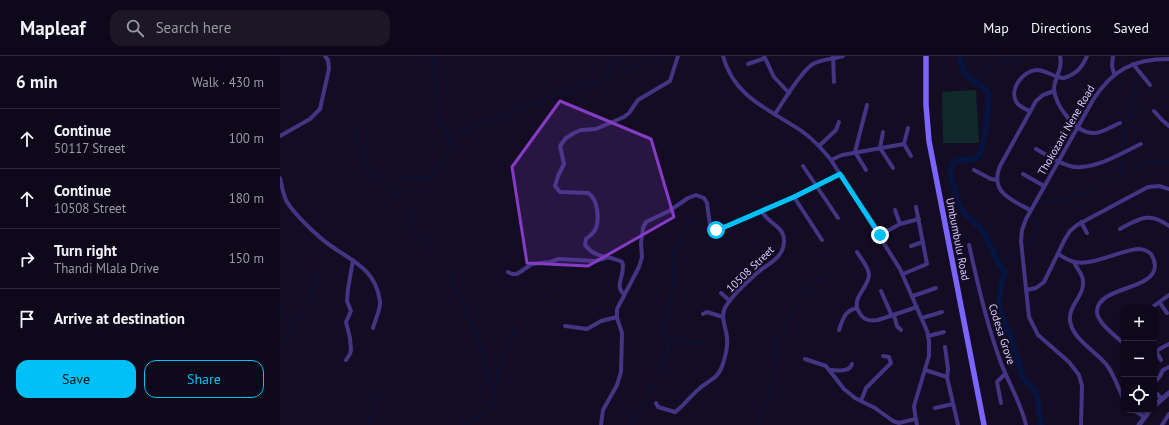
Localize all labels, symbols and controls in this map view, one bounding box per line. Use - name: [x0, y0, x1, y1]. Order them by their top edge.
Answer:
- search box: [110, 10, 390, 46]
- text: Mapleaf: [20, 16, 86, 40]
- icon: search: [124, 17, 146, 39]
- text: Search here: [156, 18, 231, 37]
- text: Map: [983, 19, 1009, 37]
- text: Directions: [1031, 19, 1091, 37]
- text: Saved: [1113, 19, 1149, 37]
- text: 6 min: [16, 71, 57, 93]
- text: Walk · 430 m: [192, 74, 264, 91]
- street label: Thokozani Nene Road: [1034, 82, 1098, 178]
- text: Continue: [54, 121, 111, 140]
- icon: ahead: [16, 128, 38, 150]
- text: 100 m: [229, 130, 264, 147]
- text: 50117 Street: [54, 140, 125, 157]
- text: Continue: [54, 181, 111, 200]
- icon: ahead: [16, 188, 38, 210]
- text: 180 m: [229, 190, 264, 207]
- street label: Umbumbulu Road: [943, 196, 973, 282]
- text: 10508 Street: [54, 200, 126, 217]
- route start: [707, 221, 725, 239]
- route end: [871, 226, 889, 244]
- text: Turn right: [54, 241, 117, 260]
- street label: 10508 Street: [723, 243, 777, 295]
- icon: right: [16, 248, 38, 270]
- text: 150 m: [229, 250, 264, 267]
- text: Thandi Mlala Drive: [54, 260, 159, 277]
- street label: Codesa Grove: [986, 302, 1019, 367]
- map controls: [1121, 305, 1157, 413]
- button: +: [1121, 305, 1157, 341]
- icon: arrive: [16, 308, 38, 330]
- text: Arrive at destination: [54, 309, 185, 328]
- button: −: [1121, 341, 1157, 377]
- button: Save: [16, 360, 136, 398]
- button: Share: [144, 360, 264, 398]
- button: locate: [1121, 377, 1157, 413]

